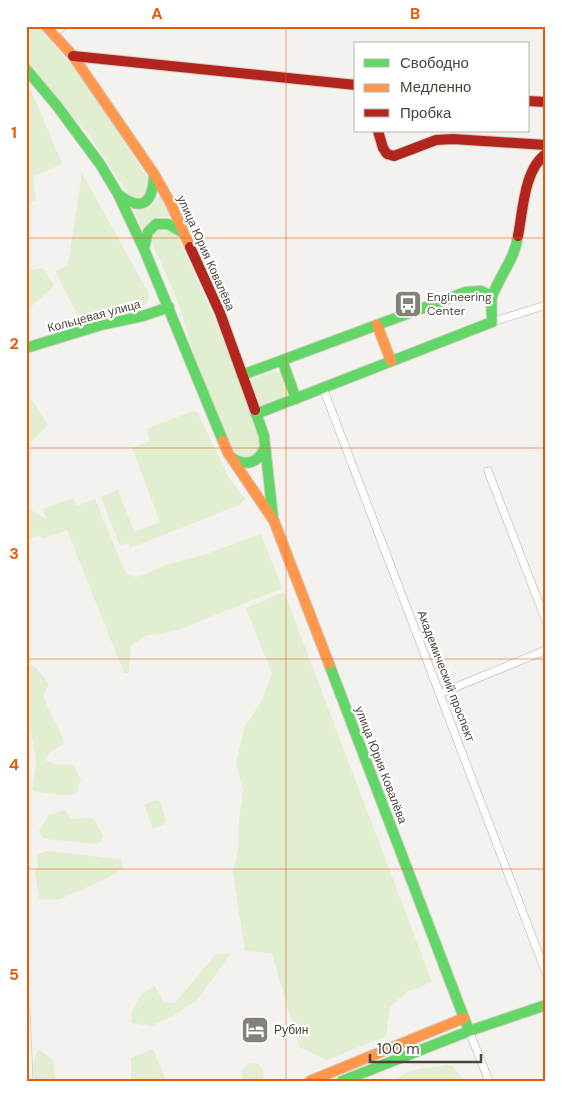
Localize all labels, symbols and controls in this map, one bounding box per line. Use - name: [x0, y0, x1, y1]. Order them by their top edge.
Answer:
- text: A: [151, 3, 163, 24]
- text: B: [410, 3, 420, 24]
- legend: [354, 42, 530, 132]
- text: Свободно: [400, 53, 469, 73]
- text: Медленно: [400, 77, 471, 97]
- text: Пробка: [400, 103, 452, 123]
- text: 1: [11, 122, 17, 143]
- street label: улица Юрия Ковалёва: [173, 193, 239, 313]
- bus stop icon: Engineering Center: [393, 289, 423, 319]
- place label: Engineering Center: [427, 289, 492, 319]
- street label: Кольцевая улица: [46, 296, 143, 336]
- text: 2: [9, 333, 19, 354]
- text: 3: [9, 543, 19, 564]
- street label: Академический проспект: [414, 608, 479, 744]
- street label: улица Юрия Ковалёва: [351, 704, 411, 826]
- text: 4: [9, 754, 19, 775]
- text: 5: [9, 964, 19, 985]
- hotel icon: Рубин: [240, 1015, 270, 1045]
- place label: Рубин: [274, 1022, 308, 1038]
- scale bar: [370, 1032, 481, 1064]
- text: 100 m: [377, 1039, 420, 1059]

